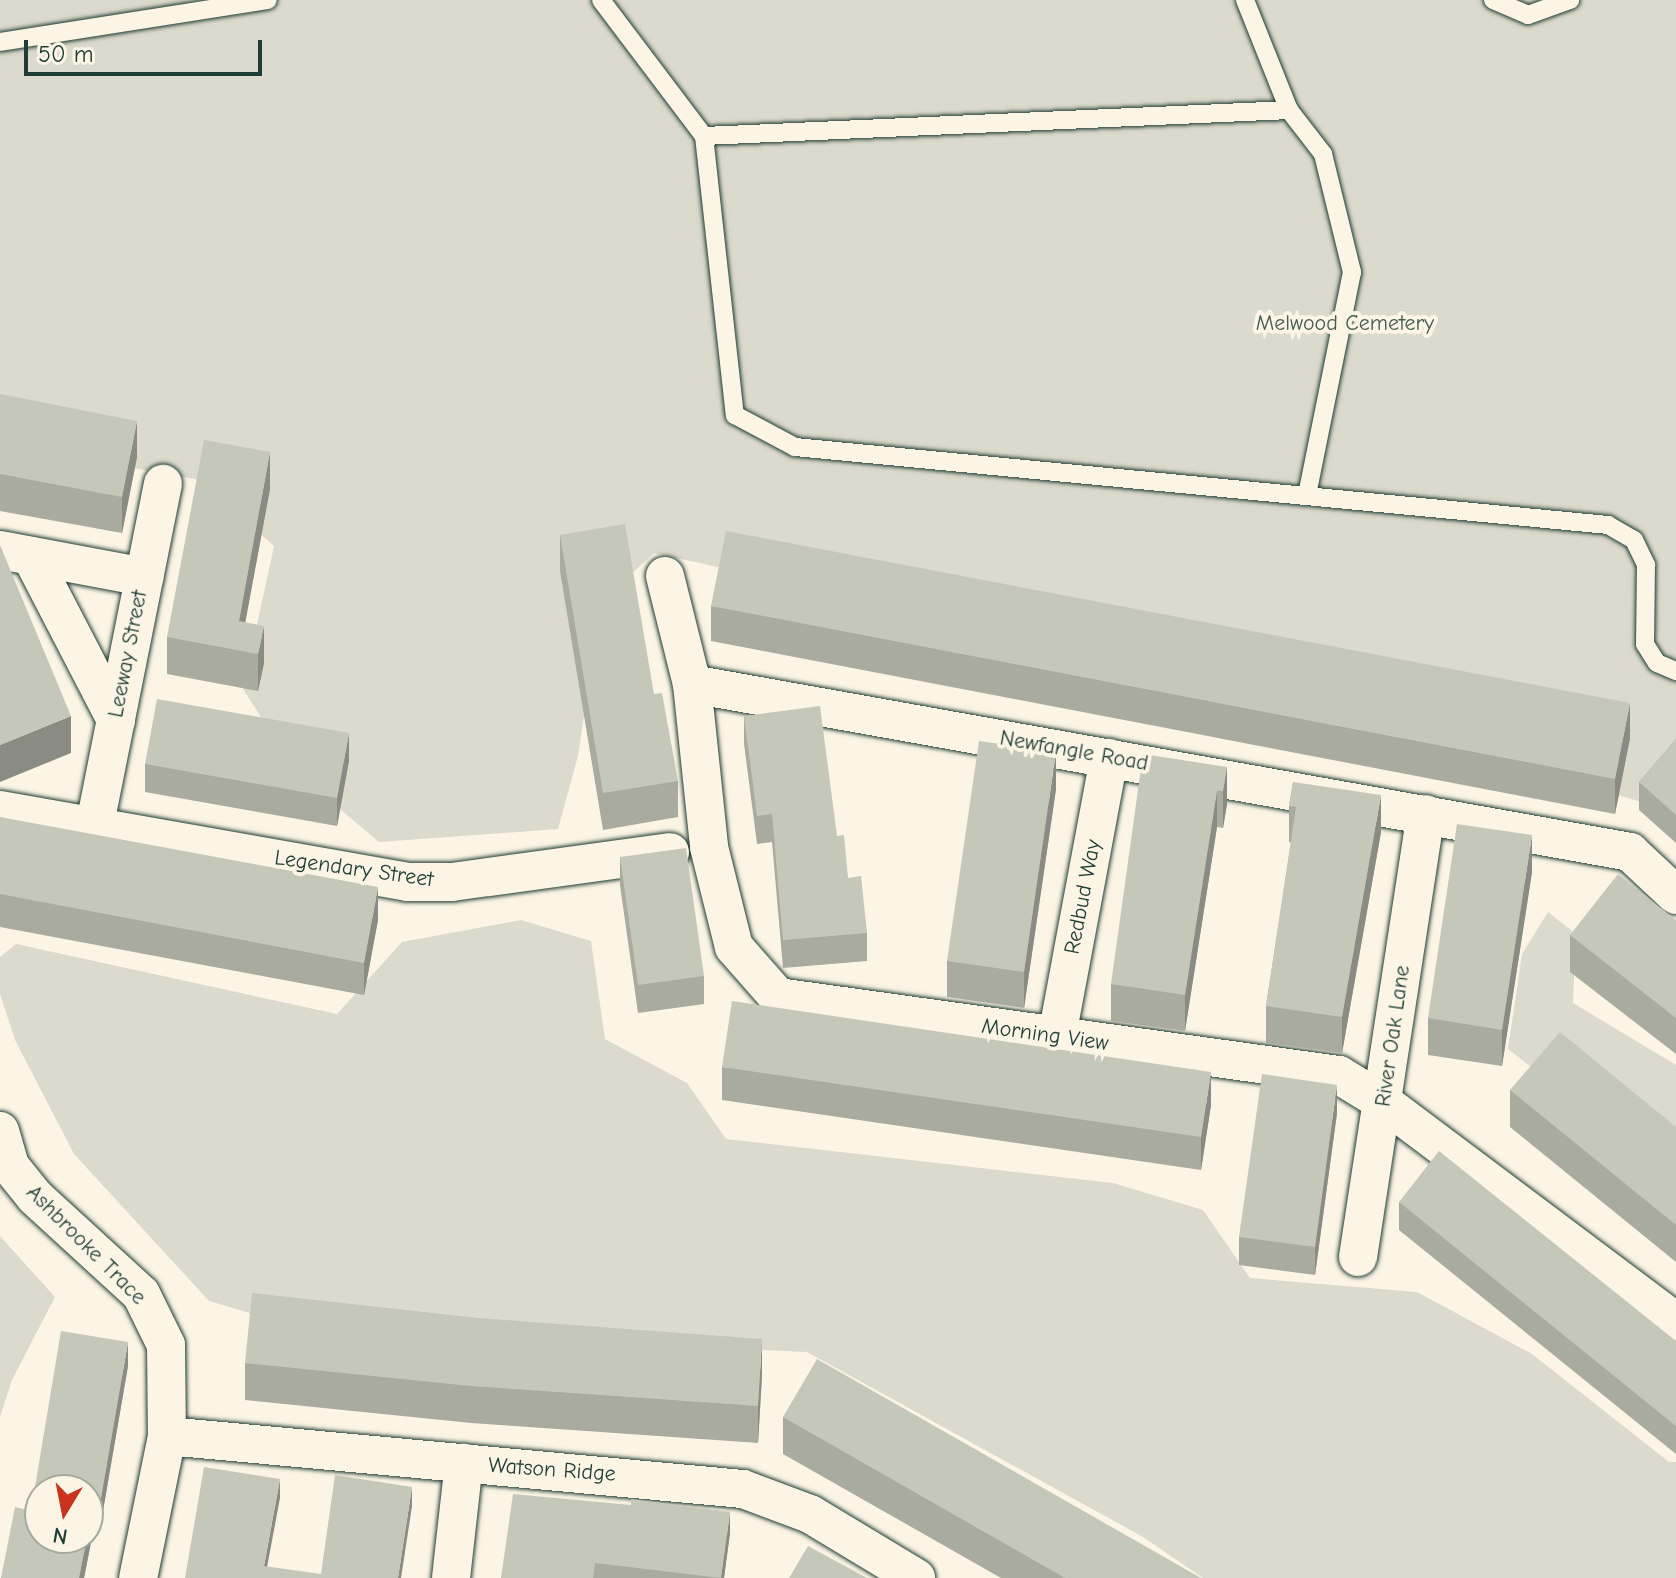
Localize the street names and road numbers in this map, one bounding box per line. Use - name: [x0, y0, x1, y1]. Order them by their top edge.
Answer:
- street label: Leeway Street: [103, 588, 153, 720]
- street label: Newfangle Road: [998, 725, 1150, 777]
- street label: Redbud Way: [1059, 837, 1107, 957]
- street label: Legendary Street: [273, 845, 435, 893]
- street label: River Oak Lane: [1370, 964, 1416, 1108]
- street label: Morning View: [980, 1013, 1110, 1057]
- street label: Ashbrooke Trace: [21, 1180, 151, 1310]
- street label: Watson Ridge: [487, 1452, 617, 1488]

